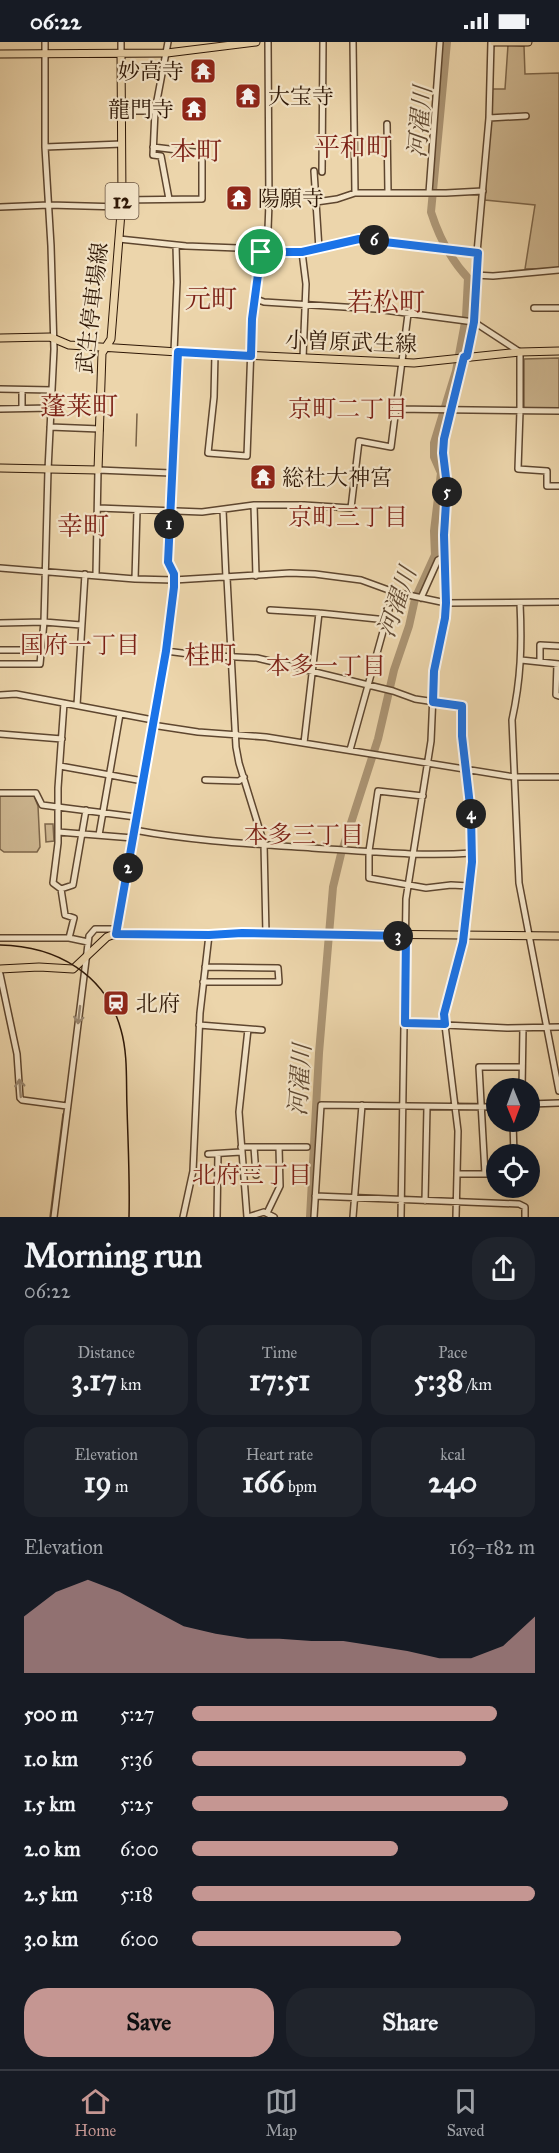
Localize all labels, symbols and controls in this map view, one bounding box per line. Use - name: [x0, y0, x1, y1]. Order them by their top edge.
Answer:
- text: 06:22: [30, 8, 81, 35]
- temple icon: 妙高寺: [188, 56, 218, 86]
- place label: 妙高寺: [118, 58, 184, 85]
- temple icon: 大宝寺: [233, 81, 263, 111]
- water label: 河濯川: [402, 82, 438, 159]
- place label: 大宝寺: [268, 83, 334, 110]
- temple icon: 龍門寺: [179, 94, 209, 124]
- place label: 龍門寺: [108, 96, 174, 123]
- district label: 平和町: [314, 131, 392, 163]
- district label: 本町: [170, 135, 222, 167]
- road number: 12: [106, 183, 138, 219]
- temple icon: 陽願寺: [224, 183, 254, 213]
- place label: 陽願寺: [258, 185, 324, 212]
- pin: 6: [359, 225, 389, 255]
- pin: [235, 226, 286, 277]
- text: 6: [370, 230, 378, 249]
- icon: arrive: [244, 235, 277, 268]
- street label: 武生停車場線: [71, 241, 113, 375]
- district label: 元町: [185, 283, 237, 315]
- district label: 若松町: [347, 286, 425, 318]
- street label: 小曽原武生線: [285, 326, 417, 358]
- district label: 蓬莱町: [40, 390, 118, 422]
- district label: 京町二丁目: [288, 394, 408, 424]
- temple icon: 総社大神宮: [248, 462, 278, 492]
- place label: 総社大神宮: [282, 464, 392, 491]
- pin: 5: [432, 477, 462, 507]
- text: 5: [443, 482, 451, 501]
- district label: 京町三丁目: [288, 502, 408, 532]
- pin: 1: [154, 509, 184, 539]
- district label: 幸町: [57, 510, 109, 542]
- text: 1: [166, 514, 172, 533]
- water label: 河濯川: [371, 560, 424, 641]
- district label: 国府一丁目: [20, 630, 140, 660]
- district label: 桂町: [184, 639, 236, 671]
- district label: 本多一丁目: [266, 651, 386, 681]
- pin: 4: [456, 799, 486, 829]
- text: 4: [467, 804, 475, 823]
- district label: 本多三丁目: [244, 820, 364, 850]
- pin: 2: [113, 853, 143, 883]
- text: 2: [124, 858, 132, 877]
- pin: 3: [383, 921, 413, 951]
- text: 3: [395, 926, 401, 945]
- station icon: 北府: [101, 988, 131, 1018]
- place label: 北府: [136, 990, 180, 1017]
- one-way arrow: [73, 1005, 84, 1025]
- water label: 河濯川: [283, 1040, 318, 1117]
- north arrow: [486, 1078, 540, 1132]
- map controls: [486, 1078, 540, 1198]
- one-way arrow: [14, 1079, 25, 1098]
- button: locate: [486, 1144, 540, 1198]
- district label: 北府三丁目: [192, 1160, 312, 1190]
- text: Morning run: [24, 1236, 202, 1276]
- button: share: [472, 1237, 535, 1300]
- text: 06:22: [24, 1279, 71, 1303]
- text: Distance: [77, 1343, 135, 1362]
- text: Time: [262, 1343, 297, 1362]
- text: Pace: [438, 1343, 467, 1362]
- text: 3.17: [71, 1362, 117, 1398]
- text: 17:51: [249, 1362, 310, 1398]
- text: 5:38: [414, 1362, 463, 1398]
- text: km: [117, 1375, 141, 1394]
- text: /km: [463, 1375, 492, 1394]
- text: Elevation: [74, 1445, 138, 1464]
- text: Heart rate: [246, 1445, 313, 1464]
- text: kcal: [440, 1445, 465, 1464]
- text: 19: [84, 1464, 112, 1500]
- text: 166: [242, 1464, 284, 1500]
- text: 240: [428, 1464, 477, 1500]
- text: m: [112, 1477, 128, 1496]
- text: bpm: [284, 1477, 317, 1496]
- text: Elevation: [24, 1535, 103, 1559]
- text: 163–182 m: [449, 1535, 535, 1559]
- text: 500 m: [24, 1702, 78, 1726]
- text: 5:27: [120, 1702, 154, 1726]
- text: 1.0 km: [24, 1747, 78, 1771]
- text: 5:36: [120, 1747, 153, 1771]
- text: 1.5 km: [24, 1792, 75, 1816]
- text: 5:25: [120, 1792, 153, 1816]
- text: 2.0 km: [24, 1837, 80, 1861]
- text: 6:00: [120, 1837, 159, 1861]
- text: 2.5 km: [24, 1882, 78, 1906]
- text: 5:18: [120, 1882, 153, 1906]
- text: 3.0 km: [24, 1927, 78, 1951]
- text: 6:00: [120, 1927, 159, 1951]
- button: Save: [24, 1988, 274, 2057]
- button: Share: [286, 1988, 535, 2057]
- tab: Home: [74, 2085, 116, 2140]
- tab: Map: [265, 2085, 298, 2140]
- tab: Saved: [447, 2085, 485, 2140]

